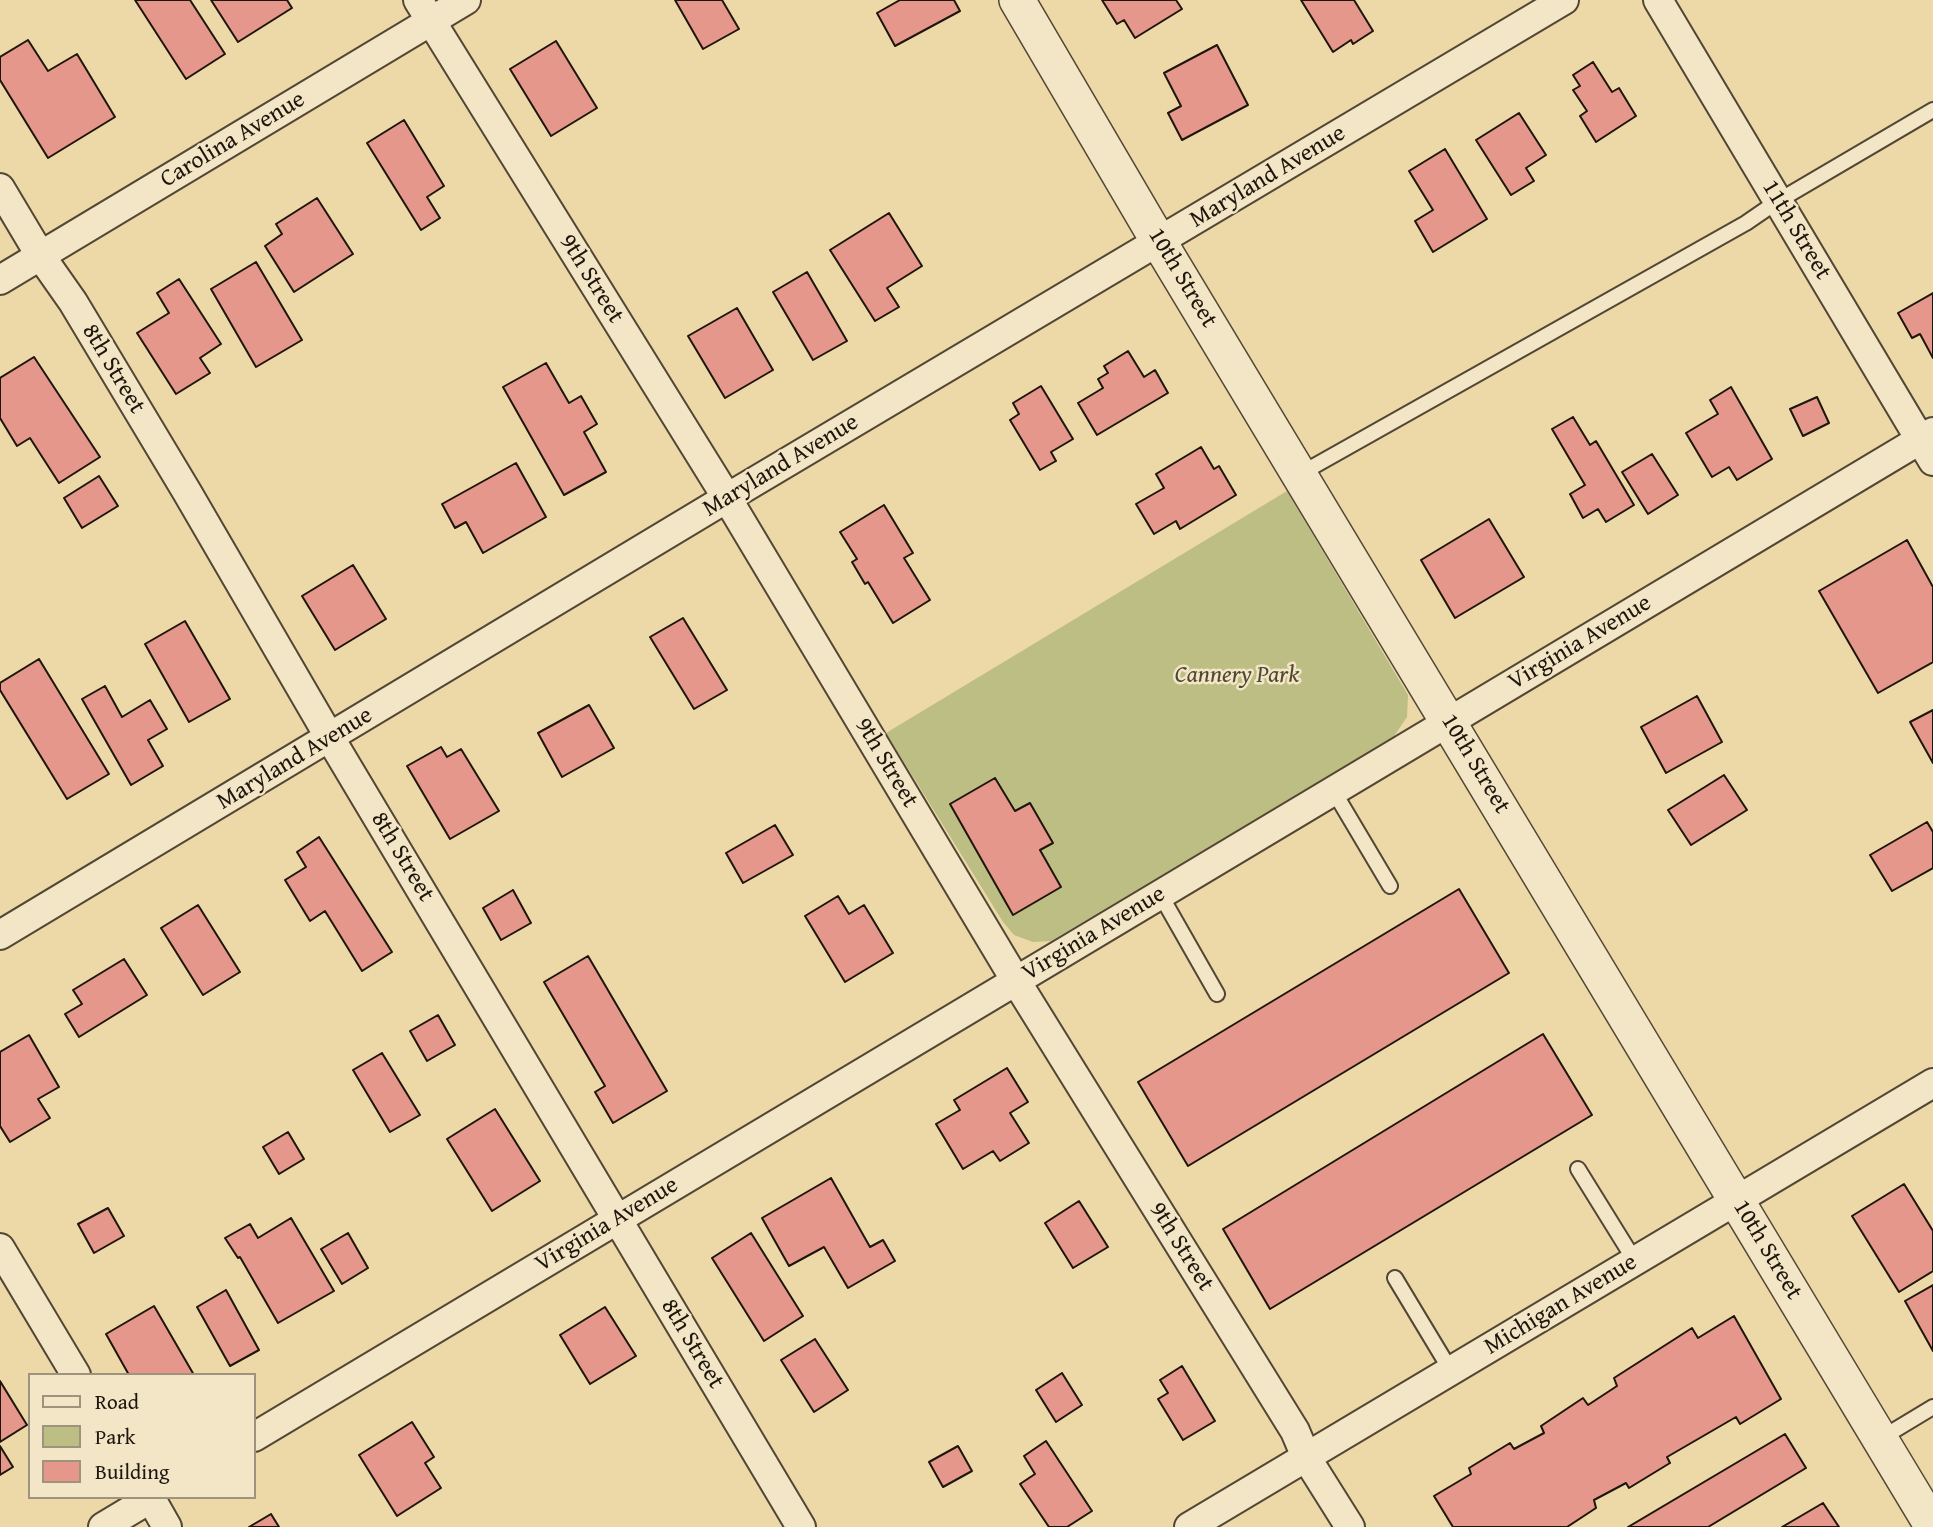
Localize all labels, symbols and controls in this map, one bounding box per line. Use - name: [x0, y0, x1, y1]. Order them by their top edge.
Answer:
- street label: Carolina Avenue: [156, 86, 310, 194]
- street label: Maryland Avenue: [1185, 119, 1351, 235]
- street label: 11th Street: [1755, 175, 1837, 285]
- street label: 10th Street: [1141, 223, 1223, 333]
- street label: 9th Street: [552, 229, 630, 329]
- street label: 8th Street: [75, 319, 151, 419]
- street label: Maryland Avenue: [698, 408, 864, 524]
- street label: Virginia Avenue: [1503, 589, 1657, 697]
- park label: Cannery Park: [1175, 662, 1299, 690]
- street label: Maryland Avenue: [212, 701, 378, 817]
- street label: 10th Street: [1434, 709, 1516, 819]
- street label: 9th Street: [848, 713, 924, 813]
- street label: 8th Street: [364, 807, 440, 907]
- street label: Virginia Avenue: [1017, 880, 1171, 988]
- street label: Virginia Avenue: [530, 1171, 684, 1279]
- street label: 10th Street: [1726, 1195, 1808, 1305]
- street label: 9th Street: [1142, 1197, 1220, 1297]
- street label: Michigan Avenue: [1480, 1248, 1642, 1362]
- street label: 8th Street: [654, 1294, 730, 1394]
- legend: [28, 1373, 256, 1499]
- text: Road: [95, 1386, 139, 1417]
- text: Park: [95, 1421, 136, 1452]
- text: Building: [95, 1456, 169, 1487]

